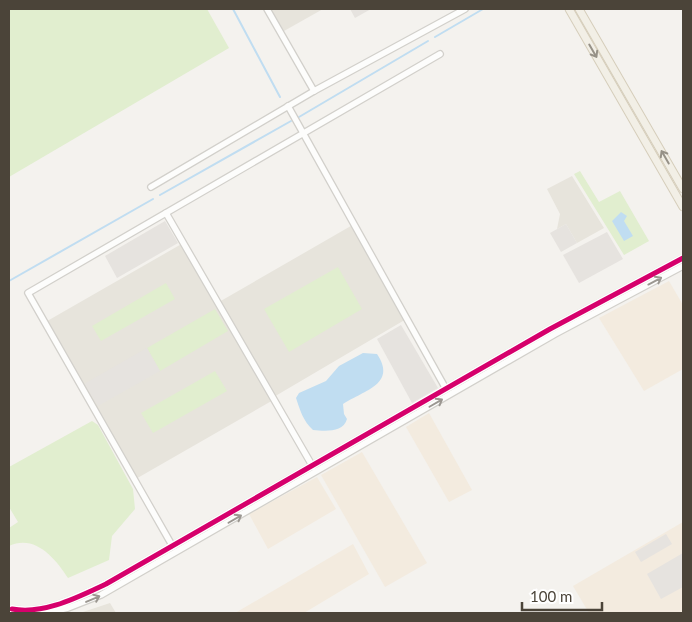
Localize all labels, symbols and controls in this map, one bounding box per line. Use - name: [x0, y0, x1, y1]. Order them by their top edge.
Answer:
- one-way arrow: [589, 43, 598, 58]
- one-way arrow: [659, 151, 669, 165]
- one-way arrow: [647, 276, 662, 285]
- one-way arrow: [429, 397, 443, 407]
- one-way arrow: [227, 514, 242, 524]
- scale bar: [522, 580, 602, 612]
- text: 100 m: [530, 587, 572, 605]
- one-way arrow: [85, 593, 100, 603]

